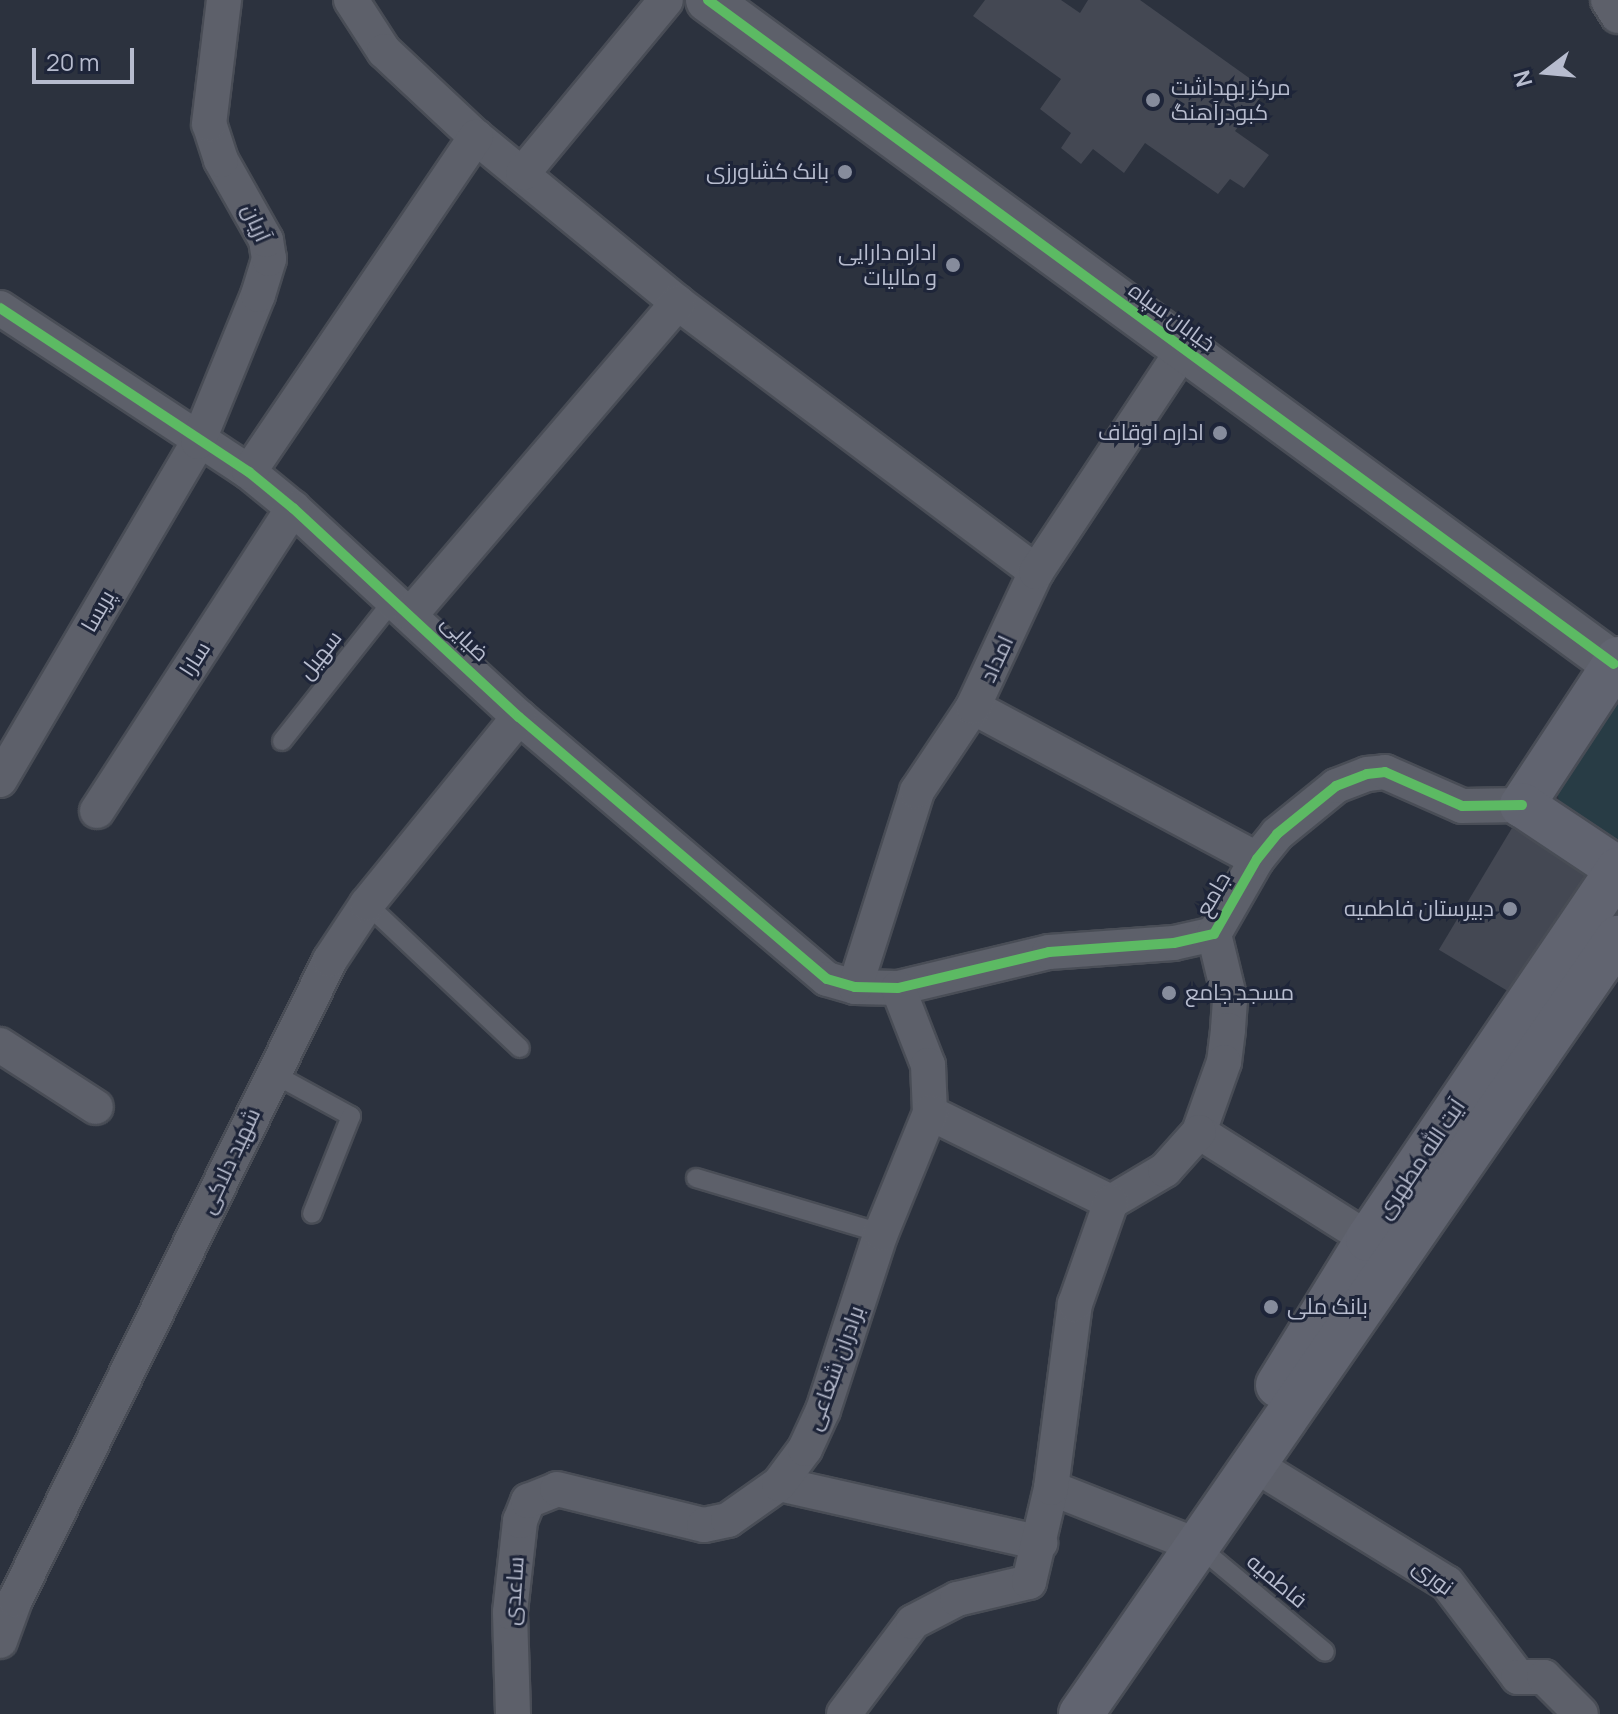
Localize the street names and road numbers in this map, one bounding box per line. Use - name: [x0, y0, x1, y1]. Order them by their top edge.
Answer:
- street label: آریان: [236, 200, 276, 246]
- street label: خیابان سپاه: [1124, 277, 1220, 357]
- street label: پریسا: [76, 585, 120, 637]
- street label: ضیایی: [436, 609, 494, 667]
- street label: سهیل: [293, 625, 347, 685]
- street label: امداد: [975, 632, 1019, 686]
- street label: سارا: [174, 637, 216, 681]
- street label: جامع: [1190, 867, 1236, 921]
- street label: آیت الله مطهری: [1371, 1094, 1471, 1224]
- street label: شهید دلاکی: [194, 1104, 266, 1218]
- street label: برادران شعاعی: [800, 1302, 870, 1434]
- street label: فاطمیه: [1242, 1548, 1312, 1614]
- street label: نوری: [1407, 1553, 1459, 1601]
- street label: ساعدی: [498, 1556, 530, 1626]

